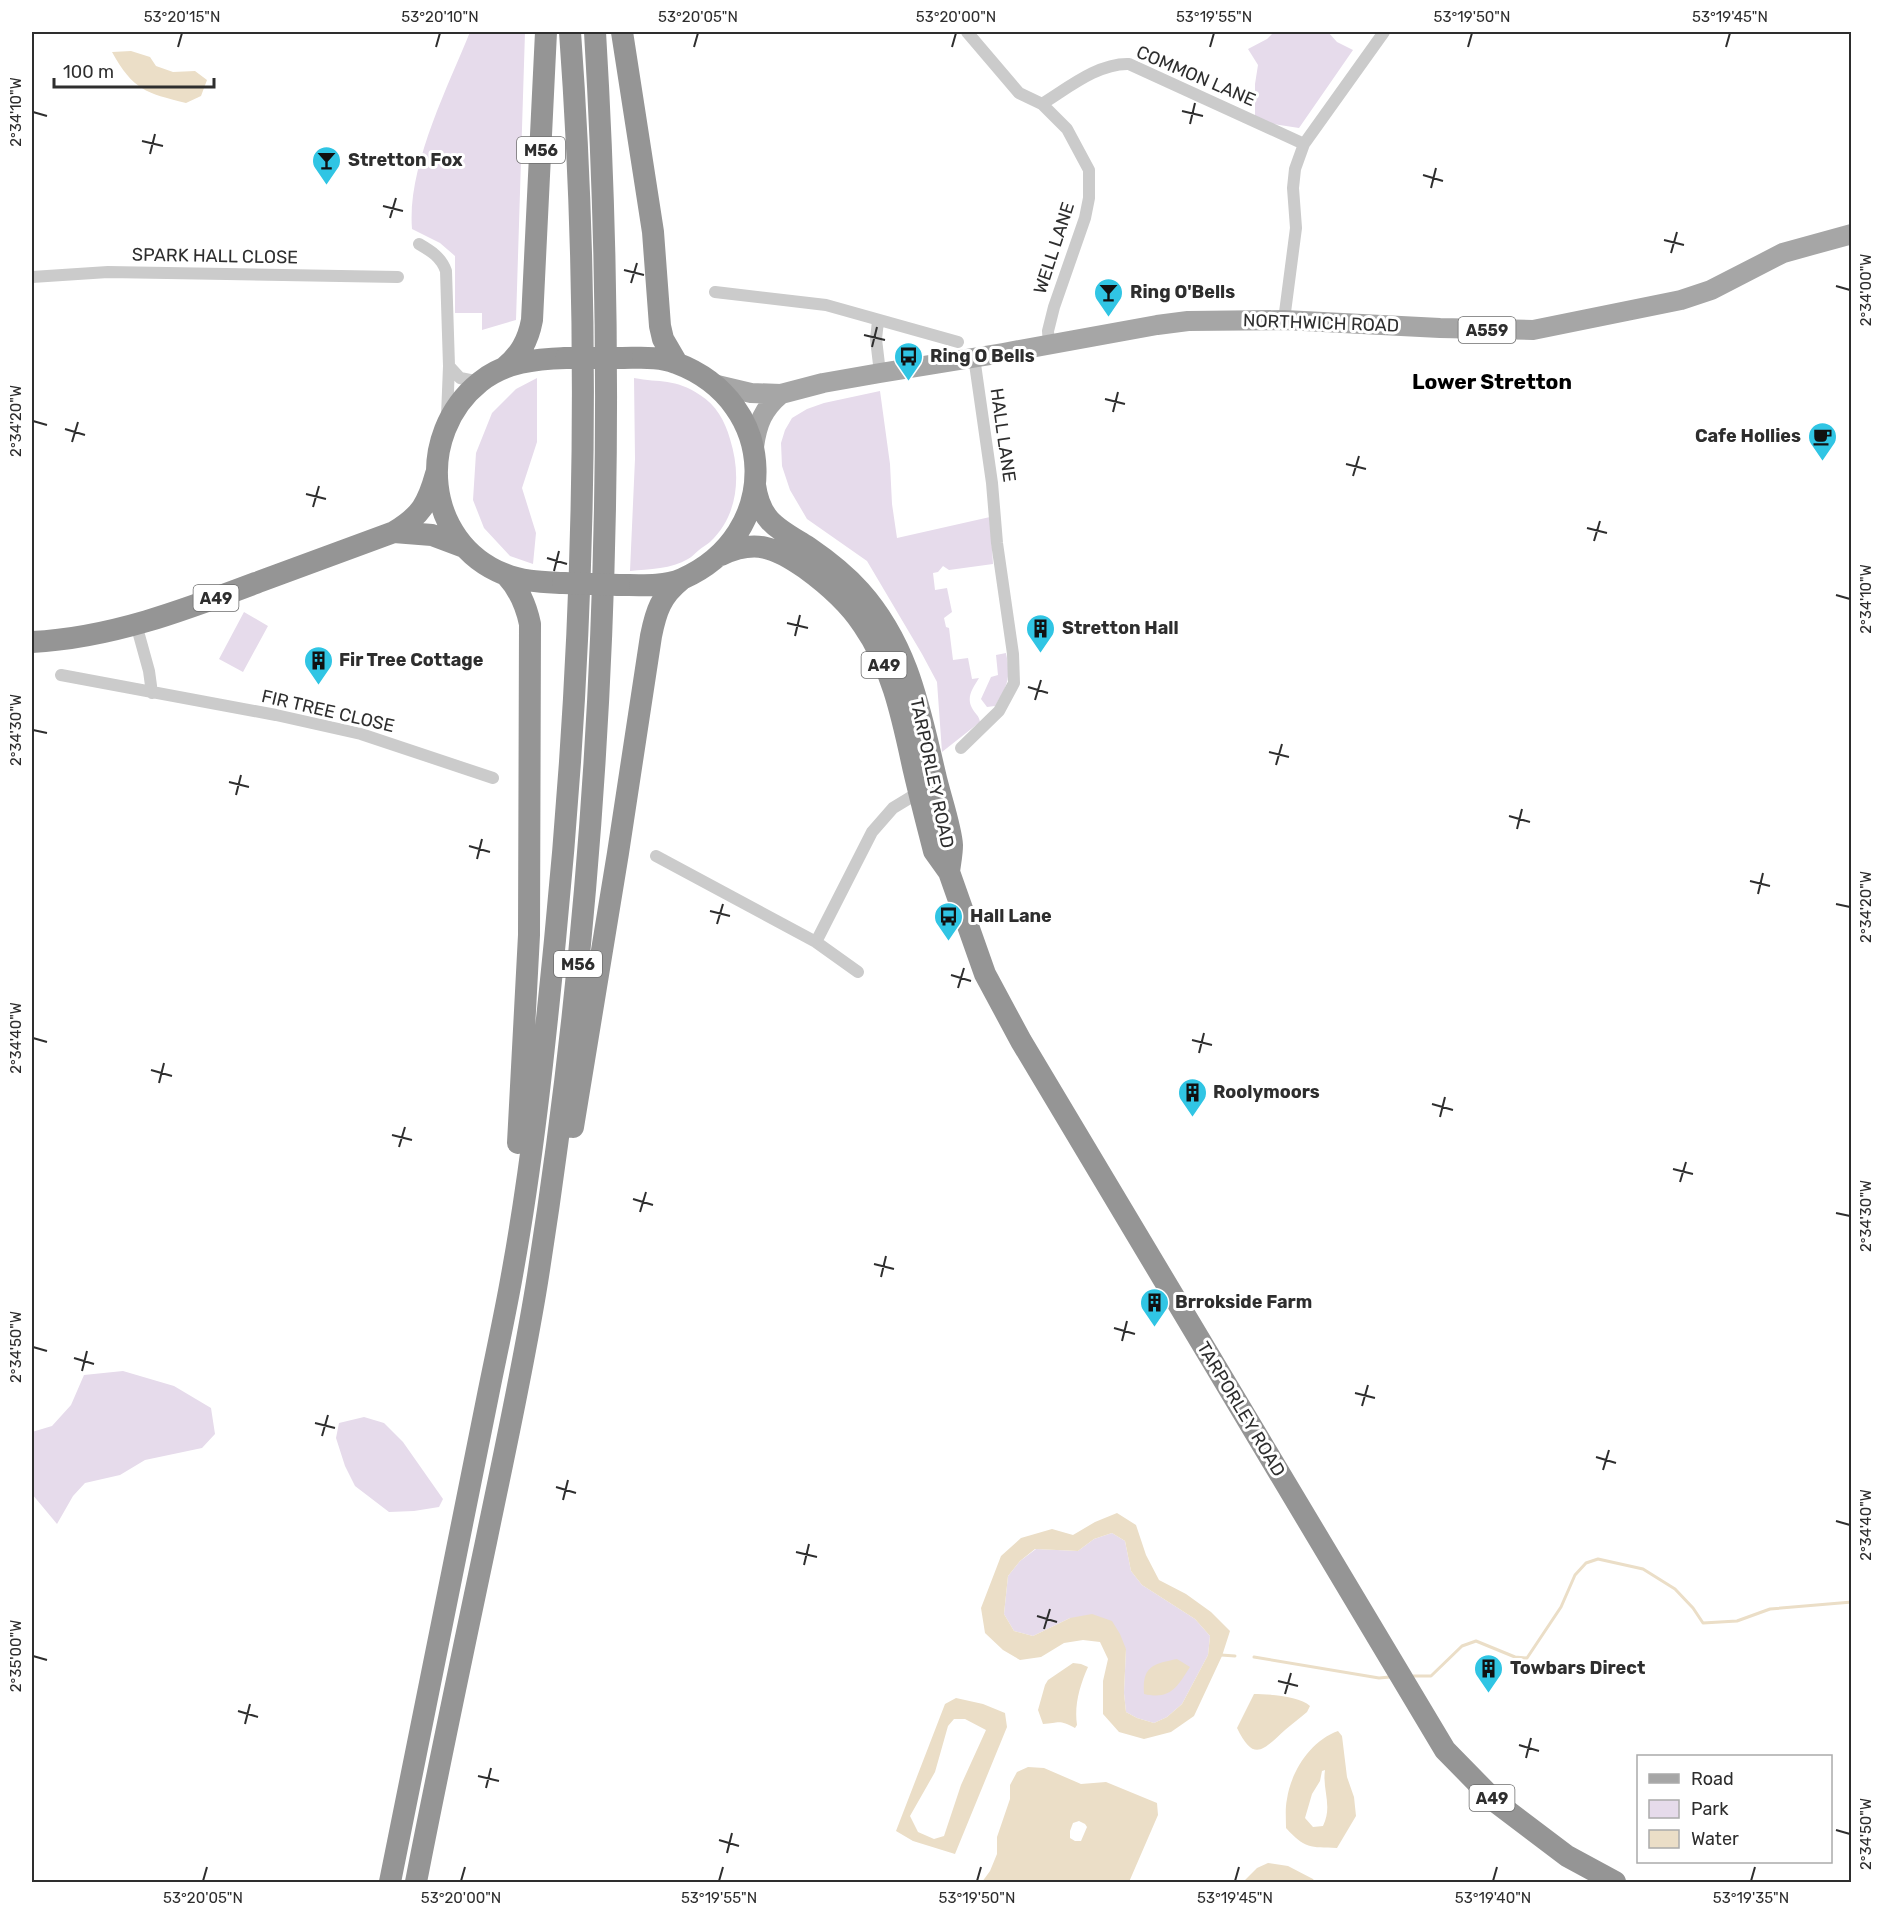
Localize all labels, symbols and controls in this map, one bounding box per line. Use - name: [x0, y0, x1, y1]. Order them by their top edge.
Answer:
- text: 53°20'15"N: [144, 8, 220, 26]
- text: 53°20'10"N: [401, 8, 479, 26]
- text: 53°20'05"N: [658, 8, 738, 26]
- text: 53°20'00"N: [916, 8, 996, 26]
- text: 53°19'55"N: [1176, 8, 1252, 26]
- text: 53°19'50"N: [1434, 8, 1510, 26]
- text: 53°19'45"N: [1692, 8, 1768, 26]
- street label: COMMON LANE: [1133, 41, 1259, 111]
- scale bar: [54, 51, 214, 89]
- text: 100 m: [63, 61, 114, 83]
- text: 2°34'10"W: [7, 77, 25, 147]
- road number: M56: [517, 137, 565, 163]
- bar icon: Stretton Fox: [311, 144, 343, 186]
- place label: Stretton Fox: [348, 149, 463, 171]
- street label: WELL LANE: [1029, 199, 1079, 297]
- street label: SPARK HALL CLOSE: [132, 244, 298, 268]
- text: 2°34'00"W: [1857, 254, 1875, 326]
- bar icon: Ring O'Bells: [1093, 276, 1125, 318]
- place label: Ring O'Bells: [1130, 281, 1235, 303]
- street label: NORTHWICH ROAD: [1242, 309, 1400, 337]
- road number: A559: [1458, 317, 1516, 343]
- bus stop icon: Ring O Bells: [893, 340, 925, 382]
- place label: Ring O Bells: [930, 345, 1035, 367]
- district label: Lower Stretton: [1412, 369, 1572, 394]
- text: 2°34'20"W: [7, 385, 25, 457]
- street label: HALL LANE: [986, 387, 1020, 483]
- cafe icon: Cafe Hollies: [1806, 420, 1838, 462]
- place label: Cafe Hollies: [1695, 425, 1801, 447]
- text: 2°34'10"W: [1857, 564, 1875, 634]
- road number: A49: [194, 585, 238, 611]
- building icon: Stretton Hall: [1025, 612, 1057, 654]
- place label: Stretton Hall: [1062, 617, 1179, 639]
- building icon: Fir Tree Cottage: [302, 644, 334, 686]
- place label: Fir Tree Cottage: [339, 649, 484, 671]
- road number: A49: [862, 652, 906, 678]
- street label: FIR TREE CLOSE: [259, 685, 397, 737]
- text: 2°34'30"W: [7, 694, 25, 766]
- street label: TARPORLEY ROAD: [905, 696, 959, 850]
- text: 2°34'20"W: [1857, 871, 1875, 943]
- bus stop icon: Hall Lane: [933, 900, 965, 942]
- place label: Hall Lane: [970, 905, 1052, 927]
- road number: M56: [554, 951, 602, 977]
- text: 2°34'40"W: [7, 1002, 25, 1074]
- building icon: Roolymoors: [1176, 1076, 1208, 1118]
- place label: Roolymoors: [1213, 1081, 1320, 1103]
- text: 2°34'30"W: [1857, 1180, 1875, 1252]
- building icon: Brrokside Farm: [1138, 1286, 1170, 1328]
- place label: Brrokside Farm: [1175, 1291, 1312, 1313]
- text: 2°34'50"W: [7, 1311, 25, 1383]
- street label: TARPORLEY ROAD: [1192, 1338, 1290, 1480]
- text: 2°34'40"W: [1857, 1489, 1875, 1561]
- text: 2°35'00"W: [7, 1620, 25, 1692]
- building icon: Towbars Direct: [1473, 1652, 1505, 1694]
- place label: Towbars Direct: [1510, 1657, 1645, 1679]
- legend: [1637, 1755, 1832, 1863]
- text: Road: [1691, 1768, 1734, 1790]
- road number: A49: [1470, 1785, 1514, 1811]
- text: Park: [1691, 1798, 1729, 1820]
- text: 2°34'50"W: [1857, 1798, 1875, 1870]
- text: Water: [1691, 1828, 1739, 1850]
- text: 53°20'05"N: [163, 1889, 243, 1907]
- text: 53°20'00"N: [421, 1889, 501, 1907]
- text: 53°19'55"N: [681, 1889, 757, 1907]
- text: 53°19'50"N: [939, 1889, 1015, 1907]
- text: 53°19'45"N: [1197, 1889, 1273, 1907]
- text: 53°19'40"N: [1455, 1889, 1531, 1907]
- text: 53°19'35"N: [1713, 1889, 1789, 1907]

